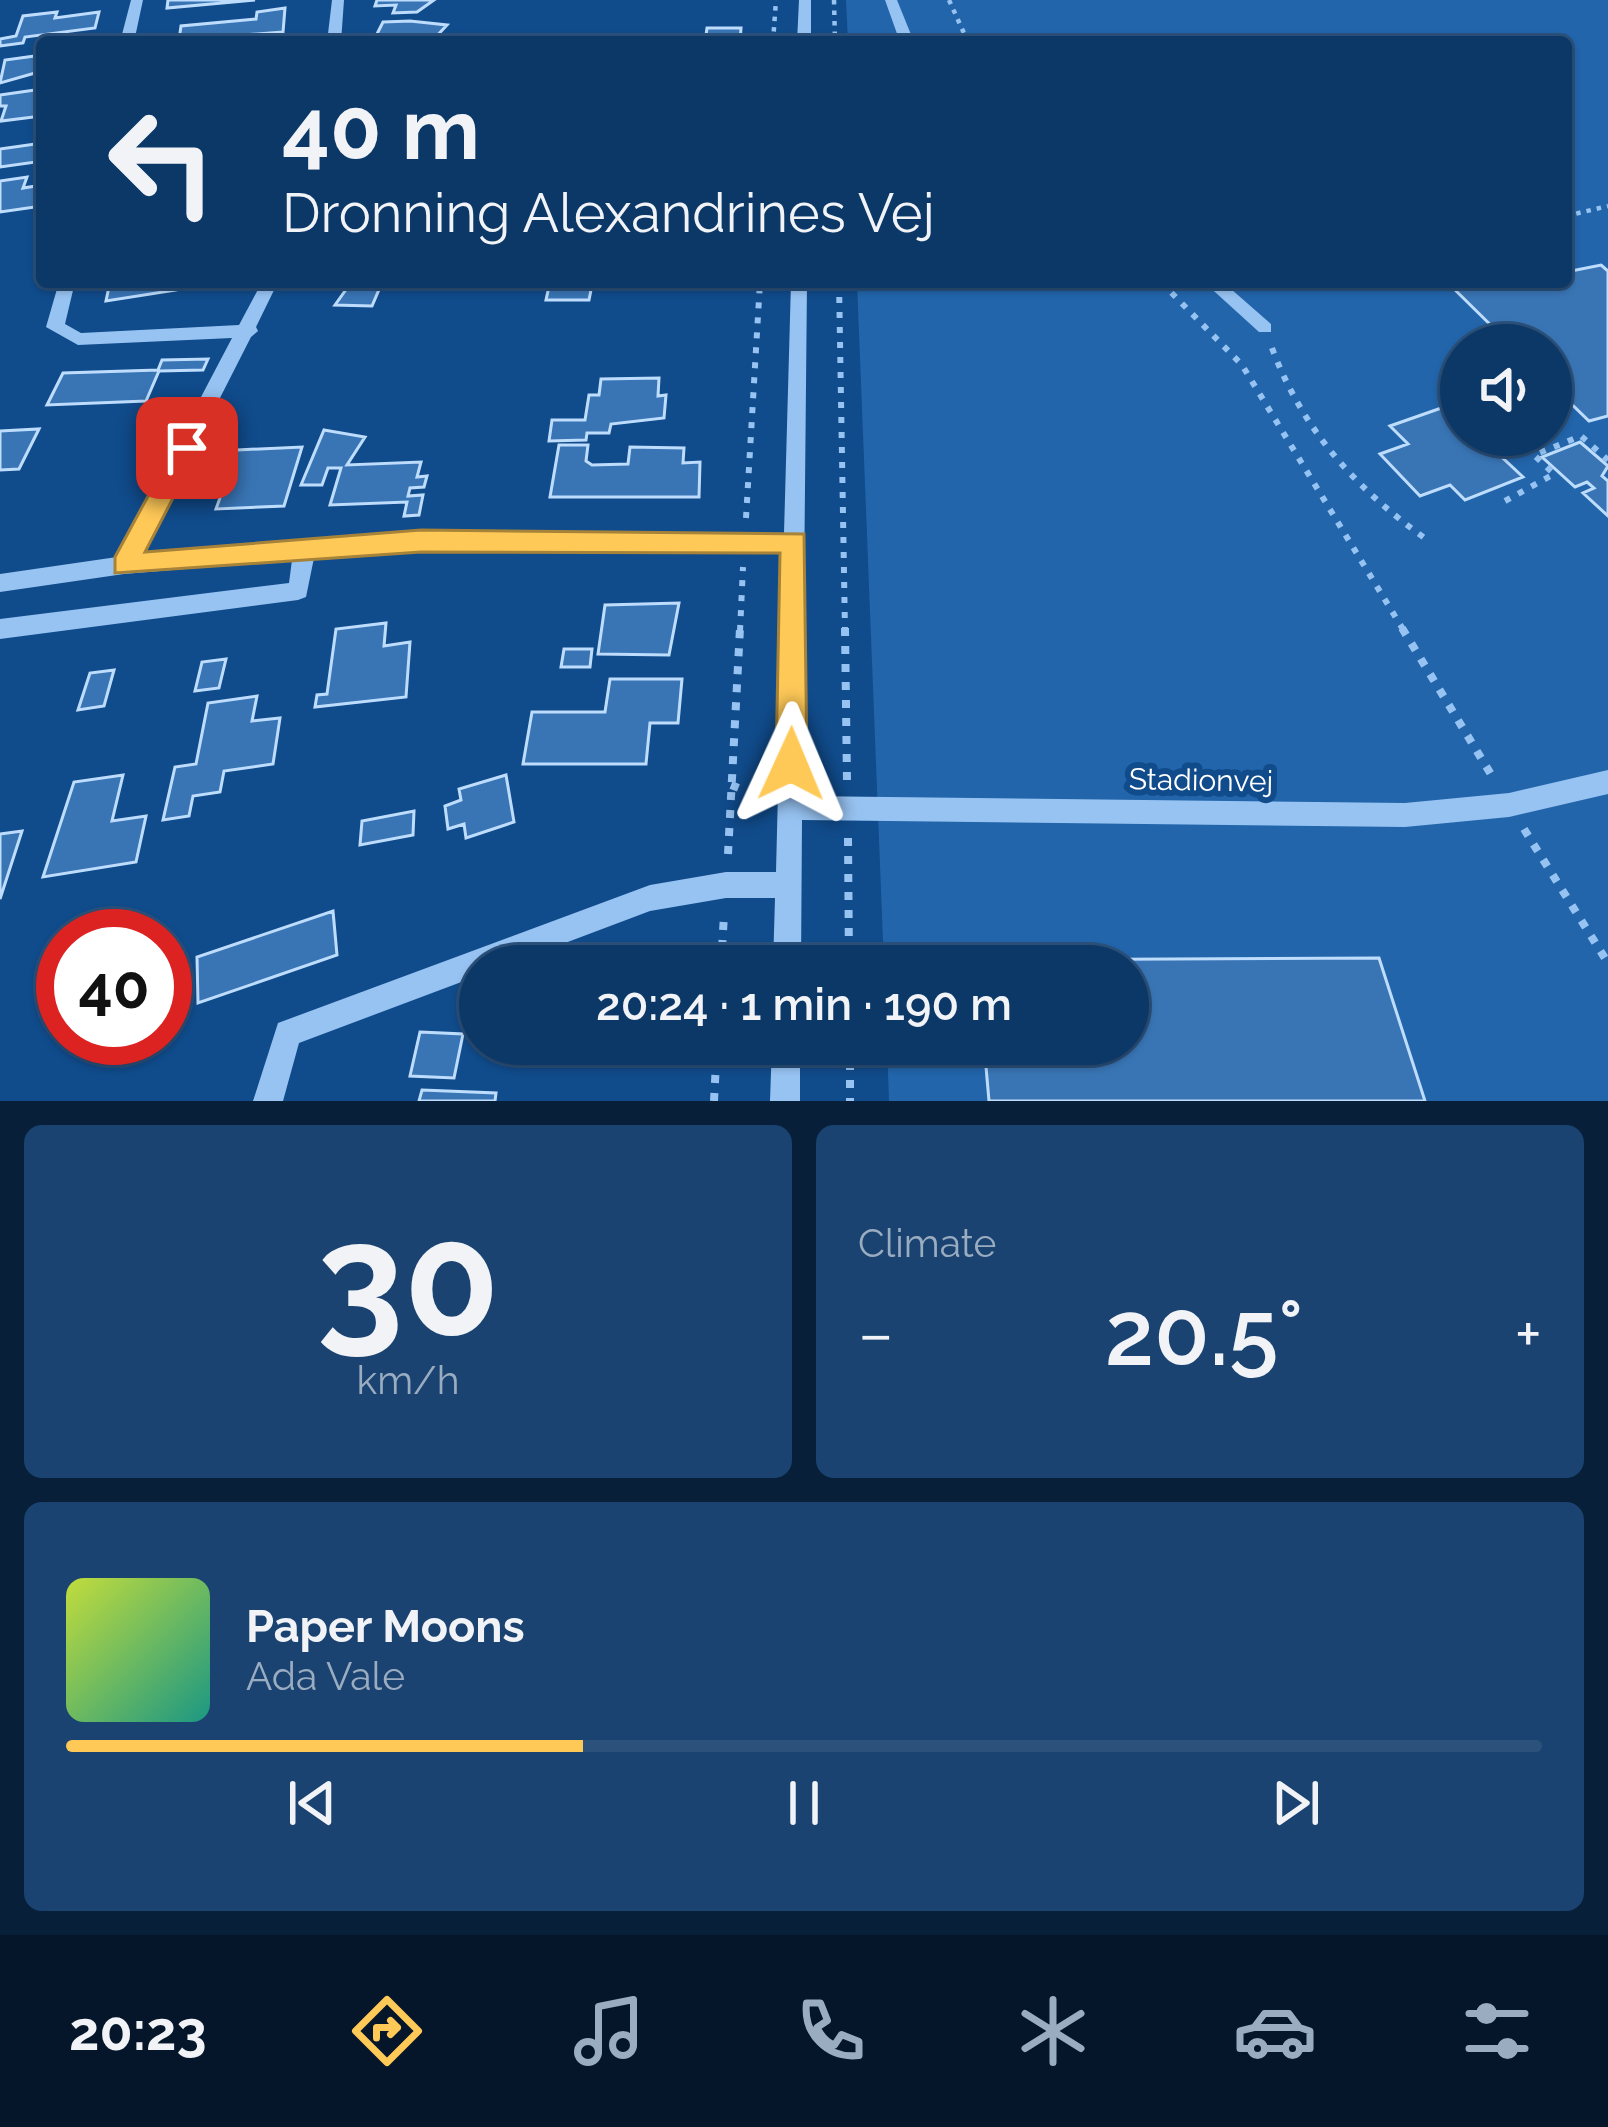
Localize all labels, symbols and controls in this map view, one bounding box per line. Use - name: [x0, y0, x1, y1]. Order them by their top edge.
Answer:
- text: 40 m: [282, 80, 480, 179]
- icon: left: [84, 84, 240, 240]
- text: Dronning Alexandrines Vej: [282, 181, 935, 245]
- map controls: [1440, 324, 1572, 456]
- button: sound: [1440, 324, 1572, 456]
- pin: [136, 397, 238, 499]
- icon: arrive: [154, 415, 220, 481]
- position arrow: [728, 701, 854, 827]
- street label: Stadionvej: [1129, 761, 1273, 799]
- speed limit sign: 40: [36, 909, 192, 1065]
- text: 20:24 · 1 min · 190 m: [596, 978, 1012, 1031]
- text: 30: [317, 1187, 499, 1371]
- text: Climate: [858, 1220, 996, 1266]
- text: 20.5°: [1105, 1280, 1303, 1386]
- text: −: [858, 1295, 894, 1372]
- text: +: [1515, 1295, 1542, 1372]
- text: km/h: [357, 1357, 459, 1403]
- text: Paper Moons: [246, 1600, 525, 1653]
- text: Ada Vale: [246, 1653, 405, 1699]
- icon: previous: [279, 1770, 345, 1836]
- icon: pause: [771, 1770, 837, 1836]
- icon: next: [1263, 1770, 1329, 1836]
- icon: directions: [345, 1989, 429, 2073]
- icon: music: [567, 1989, 651, 2073]
- icon: phone: [789, 1989, 873, 2073]
- icon: climate: [1011, 1989, 1095, 2073]
- icon: car: [1233, 1989, 1317, 2073]
- icon: filters: [1455, 1989, 1539, 2073]
- text: 20:23: [69, 1999, 207, 2063]

